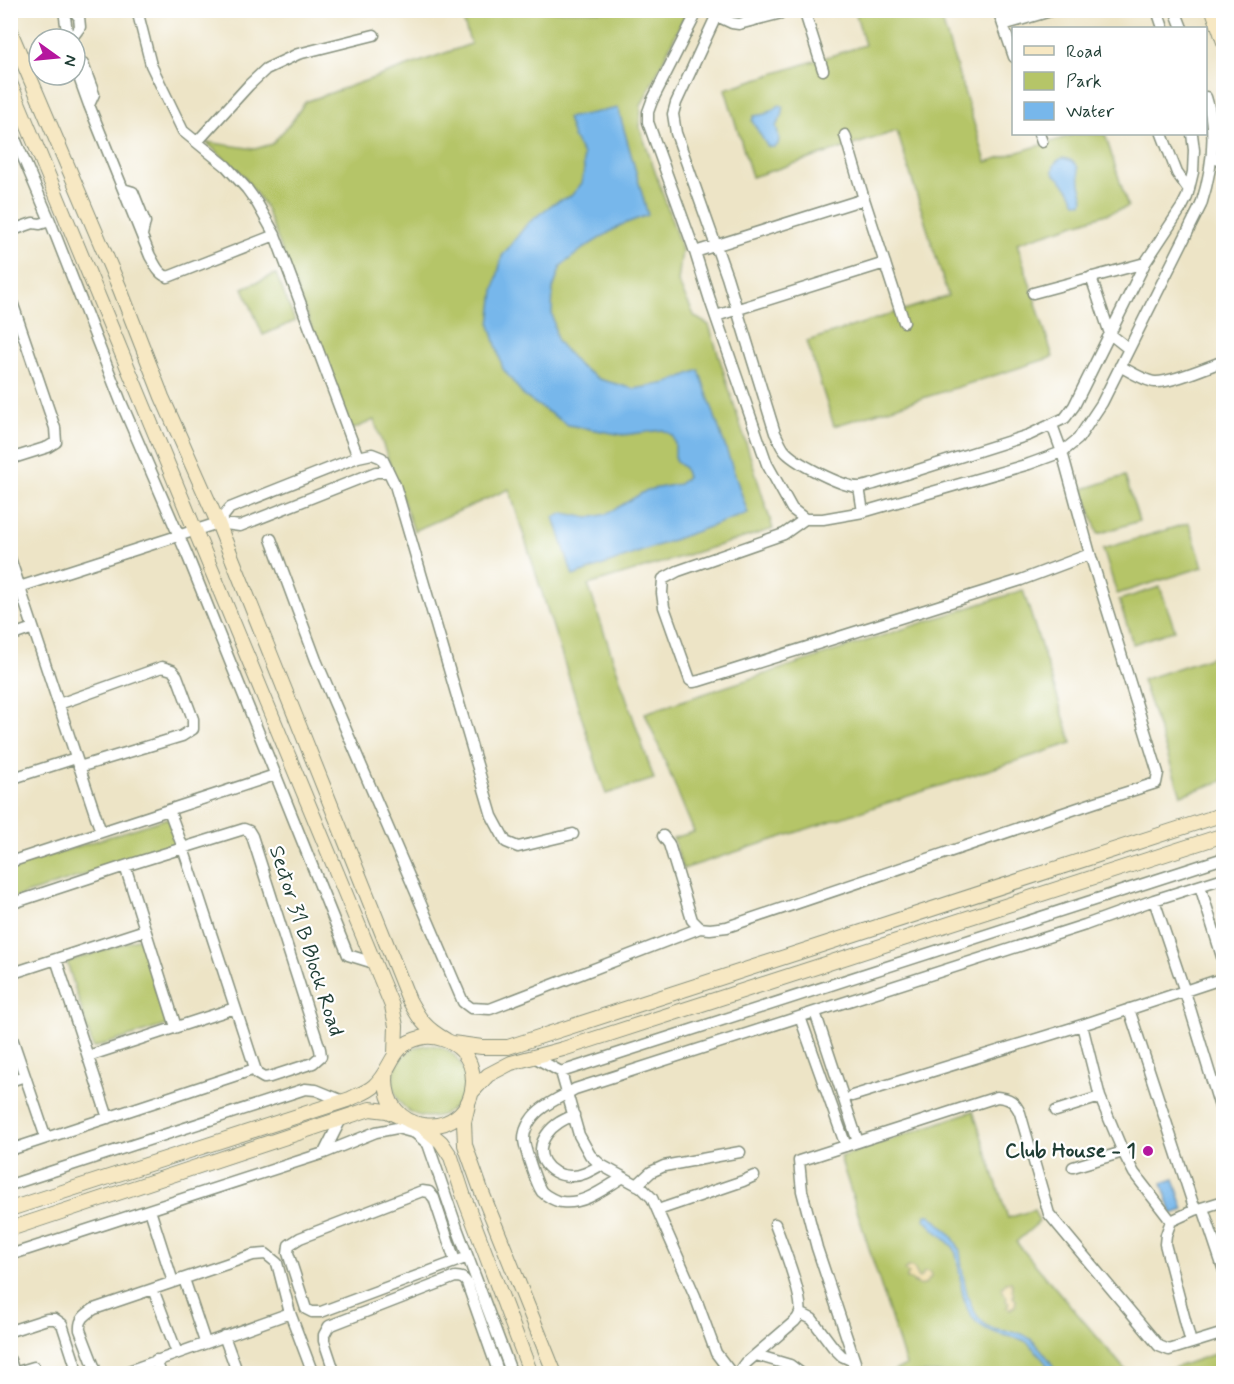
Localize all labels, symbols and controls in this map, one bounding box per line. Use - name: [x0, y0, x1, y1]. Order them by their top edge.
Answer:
- north arrow: [27, 27, 87, 87]
- legend: [1012, 27, 1207, 135]
- text: Road: [1066, 40, 1102, 64]
- text: N: [59, 53, 82, 68]
- text: Park: [1066, 70, 1102, 94]
- text: Water: [1066, 100, 1115, 124]
- street label: Sector 31 B Block Road: [262, 842, 350, 1040]
- place label: Club House - 1: [1005, 1137, 1136, 1165]
- marker: Club House - 1: [1141, 1144, 1155, 1158]

